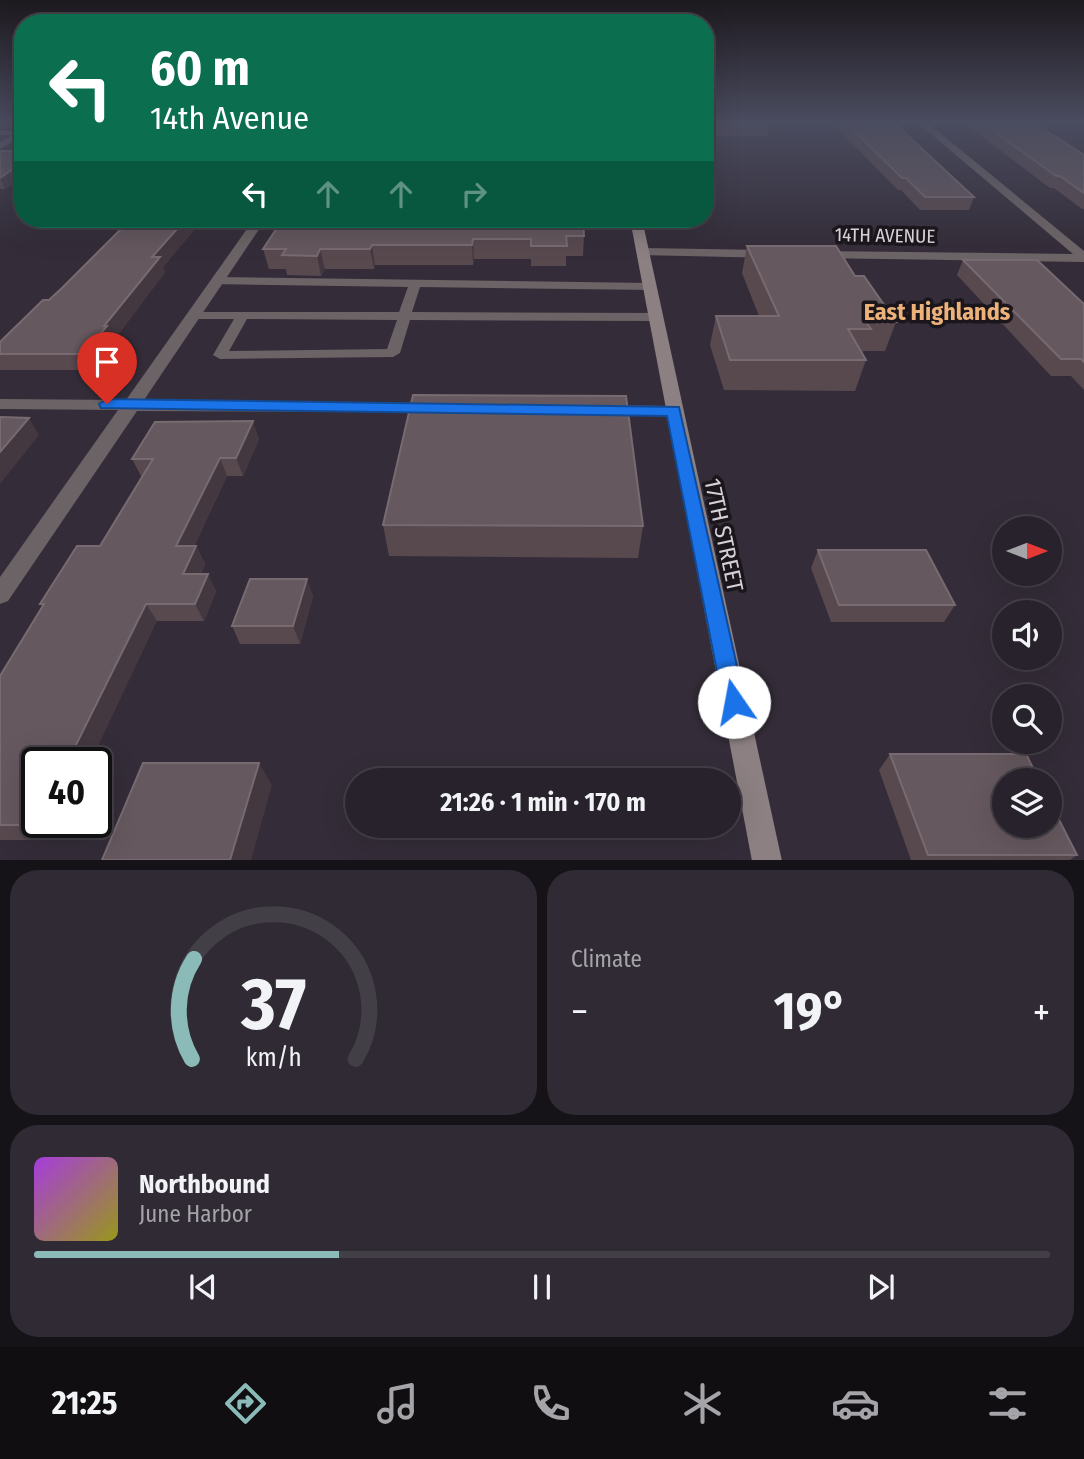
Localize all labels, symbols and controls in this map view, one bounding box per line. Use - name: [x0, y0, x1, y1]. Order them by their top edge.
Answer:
- text: 60 m: [150, 39, 250, 98]
- icon: left: [35, 42, 126, 133]
- text: 14th Avenue: [150, 99, 309, 137]
- icon: left: [236, 175, 274, 213]
- icon: ahead: [309, 175, 347, 213]
- icon: ahead: [382, 175, 420, 213]
- icon: right: [455, 175, 493, 213]
- street label: 14TH AVENUE: [835, 223, 935, 248]
- district label: East Highlands: [864, 298, 1011, 326]
- pin: [77, 332, 137, 404]
- icon: arrive: [88, 343, 126, 381]
- street label: 17TH STREET: [698, 476, 750, 594]
- north arrow: [992, 516, 1062, 586]
- map controls: [992, 516, 1062, 838]
- button: sound: [992, 600, 1062, 670]
- position arrow: [697, 665, 771, 739]
- button: search: [992, 684, 1062, 754]
- speed limit sign: 40: [21, 747, 112, 838]
- button: layers: [992, 768, 1062, 838]
- text: 21:26 · 1 min · 170 m: [440, 787, 646, 818]
- text: Climate: [571, 945, 642, 973]
- text: 37: [240, 961, 306, 1048]
- text: 19°: [774, 980, 847, 1043]
- text: −: [571, 989, 588, 1035]
- text: +: [1033, 989, 1050, 1035]
- text: km/h: [246, 1042, 301, 1072]
- text: Northbound: [139, 1169, 270, 1200]
- text: June Harbor: [139, 1200, 252, 1228]
- icon: previous: [184, 1268, 222, 1306]
- icon: pause: [523, 1268, 561, 1306]
- icon: next: [862, 1268, 900, 1306]
- icon: directions: [221, 1379, 270, 1428]
- icon: music: [373, 1379, 422, 1428]
- icon: phone: [526, 1379, 575, 1428]
- icon: climate: [678, 1379, 727, 1428]
- icon: car: [831, 1379, 880, 1428]
- icon: filters: [983, 1379, 1032, 1428]
- text: 21:25: [52, 1384, 117, 1422]

